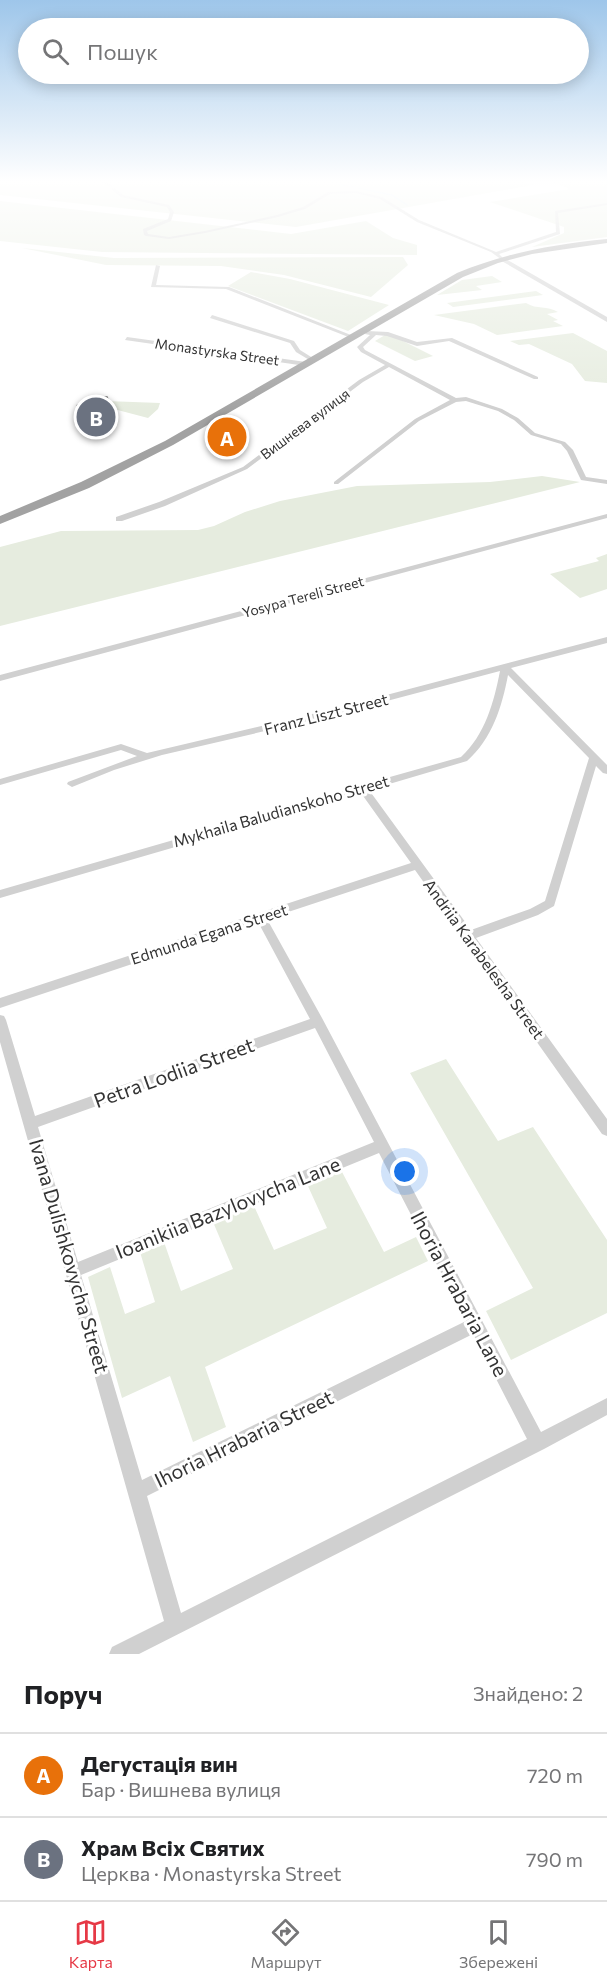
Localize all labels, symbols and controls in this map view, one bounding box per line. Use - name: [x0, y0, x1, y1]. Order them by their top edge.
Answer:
- search box: [18, 18, 589, 84]
- icon: search: [39, 35, 72, 68]
- text: Пошук: [87, 38, 158, 65]
- street label: Monastyrska Street: [154, 334, 281, 369]
- street label: Вишнева вулиця: [257, 385, 353, 463]
- pin: B: [76, 394, 116, 440]
- pin: A: [208, 414, 246, 460]
- street label: Yosypa Tereli Street: [240, 572, 366, 621]
- street label: Franz Liszt Street: [262, 689, 390, 738]
- street label: Mykhaila Baludianskoho Street: [171, 770, 391, 850]
- street label: Andriia Karabelesha Street: [420, 875, 549, 1043]
- street label: Edmunda Egana Street: [128, 899, 290, 968]
- street label: Petra Lodiia Street: [90, 1032, 257, 1112]
- street label: Ivana Dulishkovycha Street: [25, 1136, 115, 1376]
- street label: Ioanikiia Bazylovycha Lane: [112, 1151, 343, 1263]
- your location: [390, 1157, 419, 1186]
- street label: Ihoria Hrabaria Lane: [406, 1207, 514, 1380]
- street label: Ihoria Hrabaria Street: [150, 1384, 337, 1492]
- text: Поруч: [24, 1678, 102, 1709]
- text: Знайдено: 2: [473, 1681, 583, 1705]
- text: Дегустація вин: [81, 1750, 238, 1777]
- text: A: [36, 1763, 51, 1787]
- text: 720 m: [527, 1763, 583, 1787]
- text: Бар · Вишнева вулиця: [81, 1777, 281, 1801]
- text: Храм Всіх Святих: [81, 1834, 265, 1861]
- text: B: [37, 1847, 50, 1871]
- text: 790 m: [526, 1847, 583, 1871]
- text: Церква · Monastyrska Street: [81, 1861, 342, 1885]
- tab: Карта: [69, 1916, 113, 1971]
- tab: Маршрут: [250, 1916, 322, 1971]
- tab: Збережені: [459, 1916, 538, 1971]

